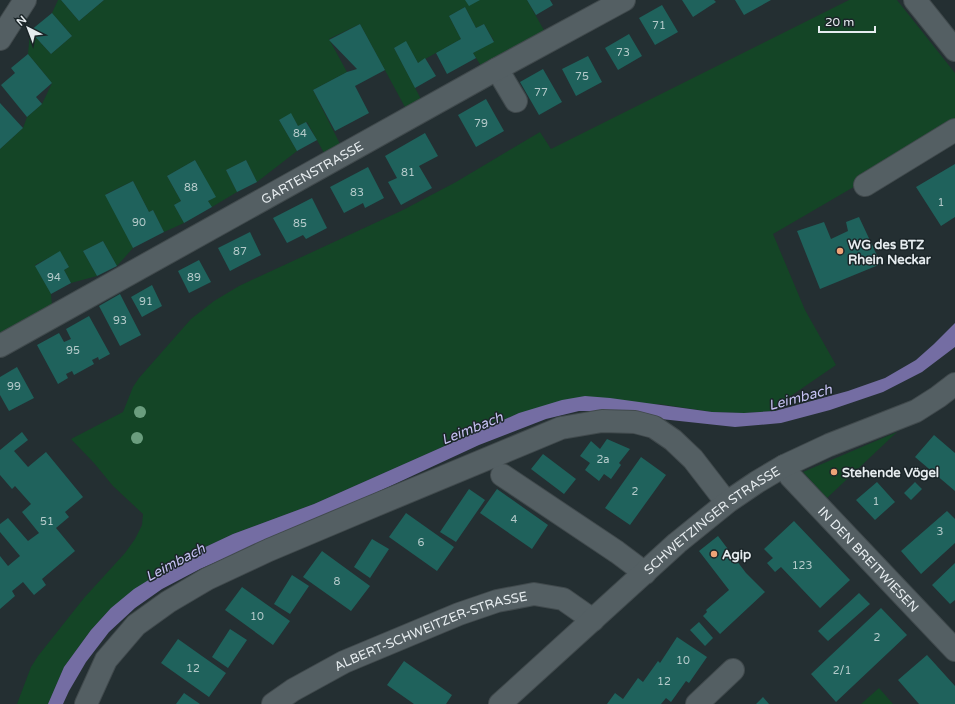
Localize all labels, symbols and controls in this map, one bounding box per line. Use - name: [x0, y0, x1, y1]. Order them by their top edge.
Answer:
- north arrow: [8, 8, 48, 48]
- scale bar: [819, 8, 875, 34]
- text: N: [14, 13, 29, 29]
- text: 20 m: [825, 15, 854, 29]
- house number: 71: [652, 19, 666, 32]
- house number: 73: [616, 46, 630, 59]
- house number: 75: [575, 70, 589, 83]
- house number: 77: [534, 86, 548, 99]
- house number: 79: [474, 117, 488, 130]
- house number: 84: [293, 127, 307, 140]
- street label: GARTENSTRASSE: [259, 138, 366, 208]
- house number: 81: [401, 166, 415, 179]
- house number: 88: [184, 181, 198, 194]
- house number: 83: [350, 186, 364, 199]
- house number: 1: [938, 196, 944, 209]
- house number: 90: [132, 216, 146, 229]
- house number: 85: [293, 217, 307, 230]
- place label: WG des BTZ Rhein Neckar: [848, 237, 932, 268]
- house number: 87: [233, 245, 247, 258]
- marker: WG des BTZ Rhein Neckar: [835, 246, 845, 256]
- house number: 94: [47, 271, 61, 284]
- house number: 89: [187, 271, 201, 284]
- house number: 91: [139, 295, 153, 308]
- house number: 93: [113, 314, 127, 327]
- house number: 95: [66, 344, 80, 357]
- house number: 99: [7, 380, 21, 393]
- water label: Leimbach: [767, 381, 834, 414]
- water label: Leimbach: [439, 408, 506, 449]
- house number: 2a: [596, 453, 610, 466]
- street label: SCHWETZINGER STRASSE: [641, 463, 783, 578]
- place label: Stehende Vögel: [842, 465, 939, 481]
- marker: Stehende Vögel: [829, 467, 839, 477]
- house number: 2: [632, 485, 639, 498]
- house number: 1: [873, 495, 879, 508]
- street label: IN DEN BREITWIESEN: [814, 503, 922, 616]
- house number: 4: [511, 513, 518, 526]
- house number: 51: [40, 515, 54, 528]
- house number: 3: [937, 525, 944, 538]
- house number: 6: [418, 536, 425, 549]
- water label: Leimbach: [143, 539, 208, 585]
- place label: Agip: [722, 547, 751, 563]
- marker: Agip: [709, 549, 719, 559]
- house number: 123: [792, 559, 812, 572]
- house number: 8: [334, 575, 341, 588]
- street label: ALBERT-SCHWEITZER-STRASSE: [332, 588, 529, 675]
- house number: 10: [250, 610, 264, 623]
- house number: 2: [874, 631, 881, 644]
- house number: 10: [676, 654, 690, 667]
- house number: 12: [186, 662, 200, 675]
- house number: 2/1: [833, 664, 851, 677]
- house number: 12: [657, 675, 671, 688]

